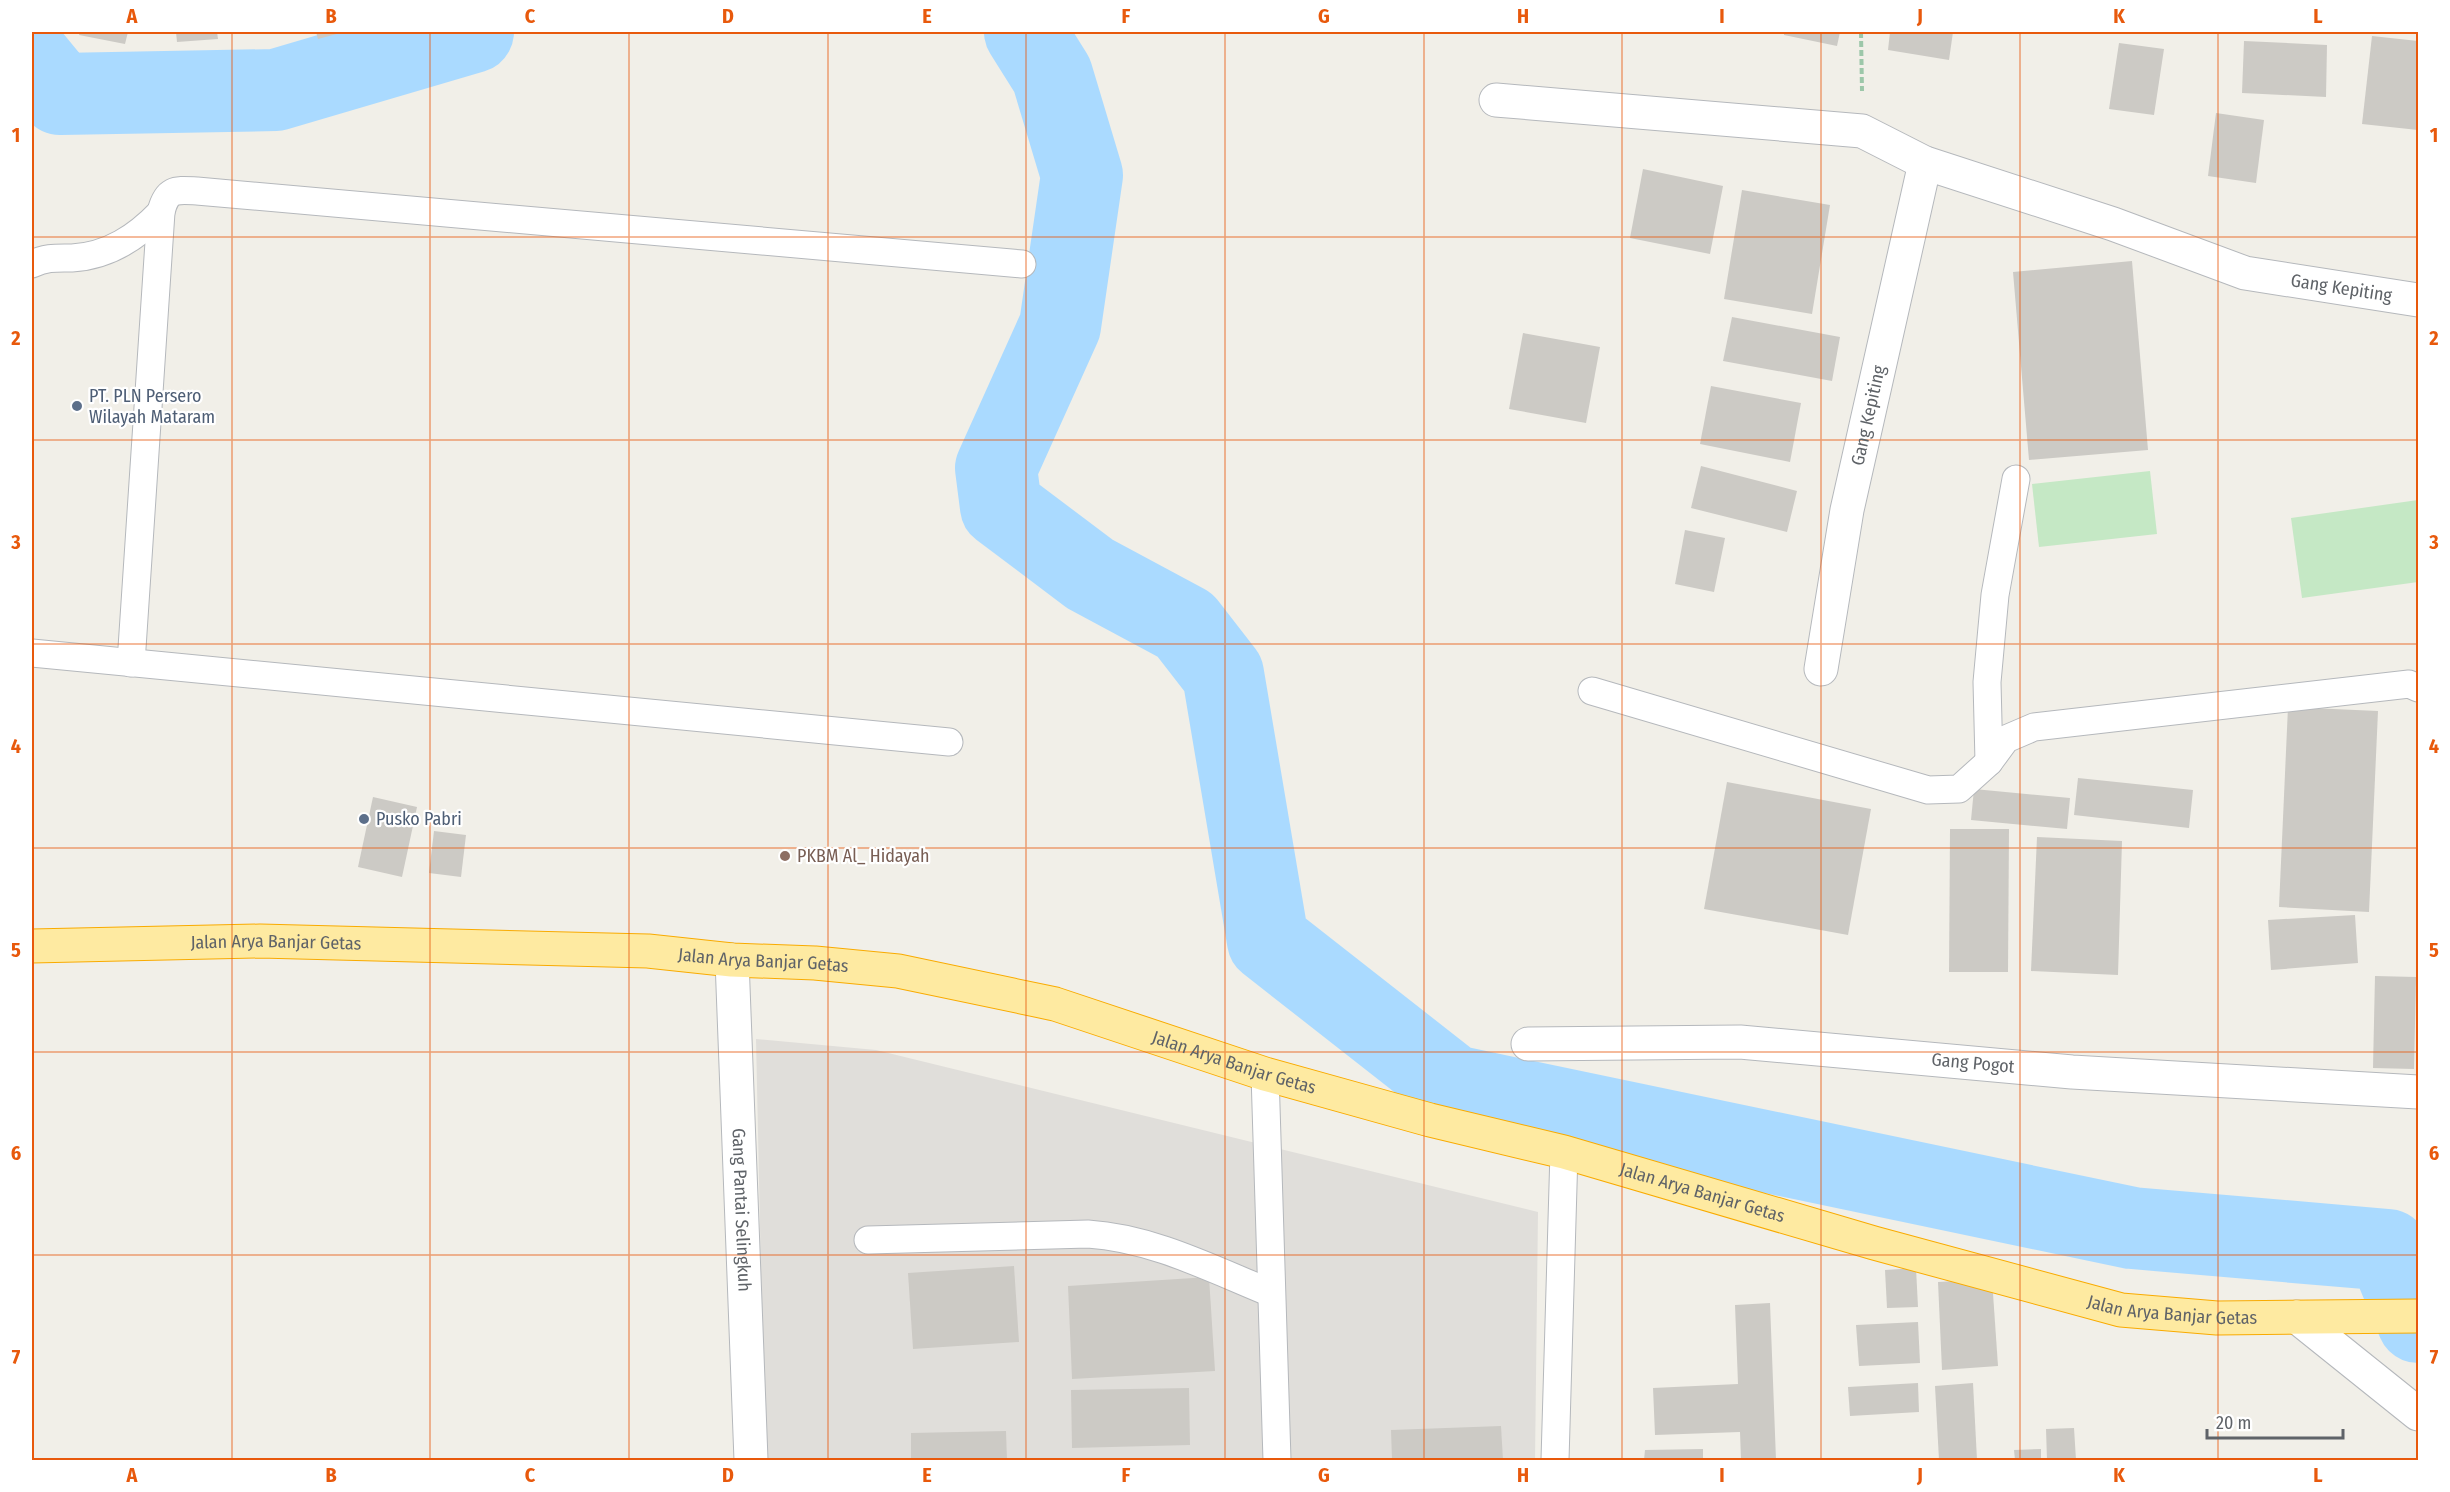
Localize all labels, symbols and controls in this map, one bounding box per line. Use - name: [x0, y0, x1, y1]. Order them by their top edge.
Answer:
- text: A: [126, 4, 139, 28]
- text: B: [325, 4, 337, 28]
- text: C: [525, 4, 536, 28]
- text: D: [722, 4, 734, 28]
- text: E: [922, 4, 932, 28]
- text: F: [1122, 4, 1131, 28]
- text: G: [1318, 4, 1330, 28]
- text: H: [1517, 4, 1529, 28]
- text: I: [1719, 4, 1725, 28]
- text: J: [1916, 4, 1923, 28]
- text: K: [2113, 4, 2125, 28]
- text: L: [2313, 4, 2323, 28]
- text: 1: [12, 123, 20, 147]
- text: 1: [2430, 123, 2438, 147]
- street label: Gang Kepiting: [2289, 269, 2394, 307]
- text: 2: [10, 326, 21, 350]
- text: 2: [2428, 326, 2439, 350]
- street label: Gang Kepiting: [1846, 363, 1890, 468]
- place label: PT. PLN Persero Wilayah Mataram: [89, 385, 215, 428]
- marker: PT. PLN Persero Wilayah Mataram: [70, 399, 84, 413]
- text: 3: [10, 530, 21, 554]
- text: 3: [2428, 530, 2439, 554]
- text: 4: [11, 734, 21, 758]
- text: 4: [2429, 734, 2439, 758]
- place label: Pusko Pabri: [376, 808, 462, 830]
- marker: Pusko Pabri: [357, 812, 371, 826]
- place label: PKBM Al_ Hidayah: [797, 845, 929, 867]
- marker: PKBM Al_ Hidayah: [778, 849, 792, 863]
- street label: Jalan Arya Banjar Getas: [190, 930, 362, 955]
- text: 5: [11, 938, 21, 962]
- text: 5: [2429, 938, 2439, 962]
- street label: Jalan Arya Banjar Getas: [677, 943, 850, 977]
- street label: Jalan Arya Banjar Getas: [1149, 1026, 1319, 1099]
- street label: Gang Pogot: [1931, 1048, 2016, 1078]
- street label: Gang Pantai Selingkuh: [727, 1128, 756, 1292]
- text: 6: [11, 1141, 21, 1165]
- text: 6: [2429, 1141, 2439, 1165]
- street label: Jalan Arya Banjar Getas: [1617, 1158, 1788, 1227]
- street label: Jalan Arya Banjar Getas: [2085, 1290, 2258, 1329]
- text: 7: [12, 1345, 21, 1369]
- text: 7: [2430, 1345, 2439, 1369]
- scale bar: [2207, 1402, 2344, 1440]
- text: 20 m: [2216, 1412, 2251, 1434]
- text: A: [126, 1463, 139, 1487]
- text: B: [325, 1463, 337, 1487]
- text: C: [525, 1463, 536, 1487]
- text: D: [722, 1463, 734, 1487]
- text: E: [922, 1463, 932, 1487]
- text: F: [1122, 1463, 1131, 1487]
- text: G: [1318, 1463, 1330, 1487]
- text: H: [1517, 1463, 1529, 1487]
- text: I: [1719, 1463, 1725, 1487]
- text: J: [1916, 1463, 1923, 1487]
- text: K: [2113, 1463, 2125, 1487]
- text: L: [2313, 1463, 2323, 1487]

